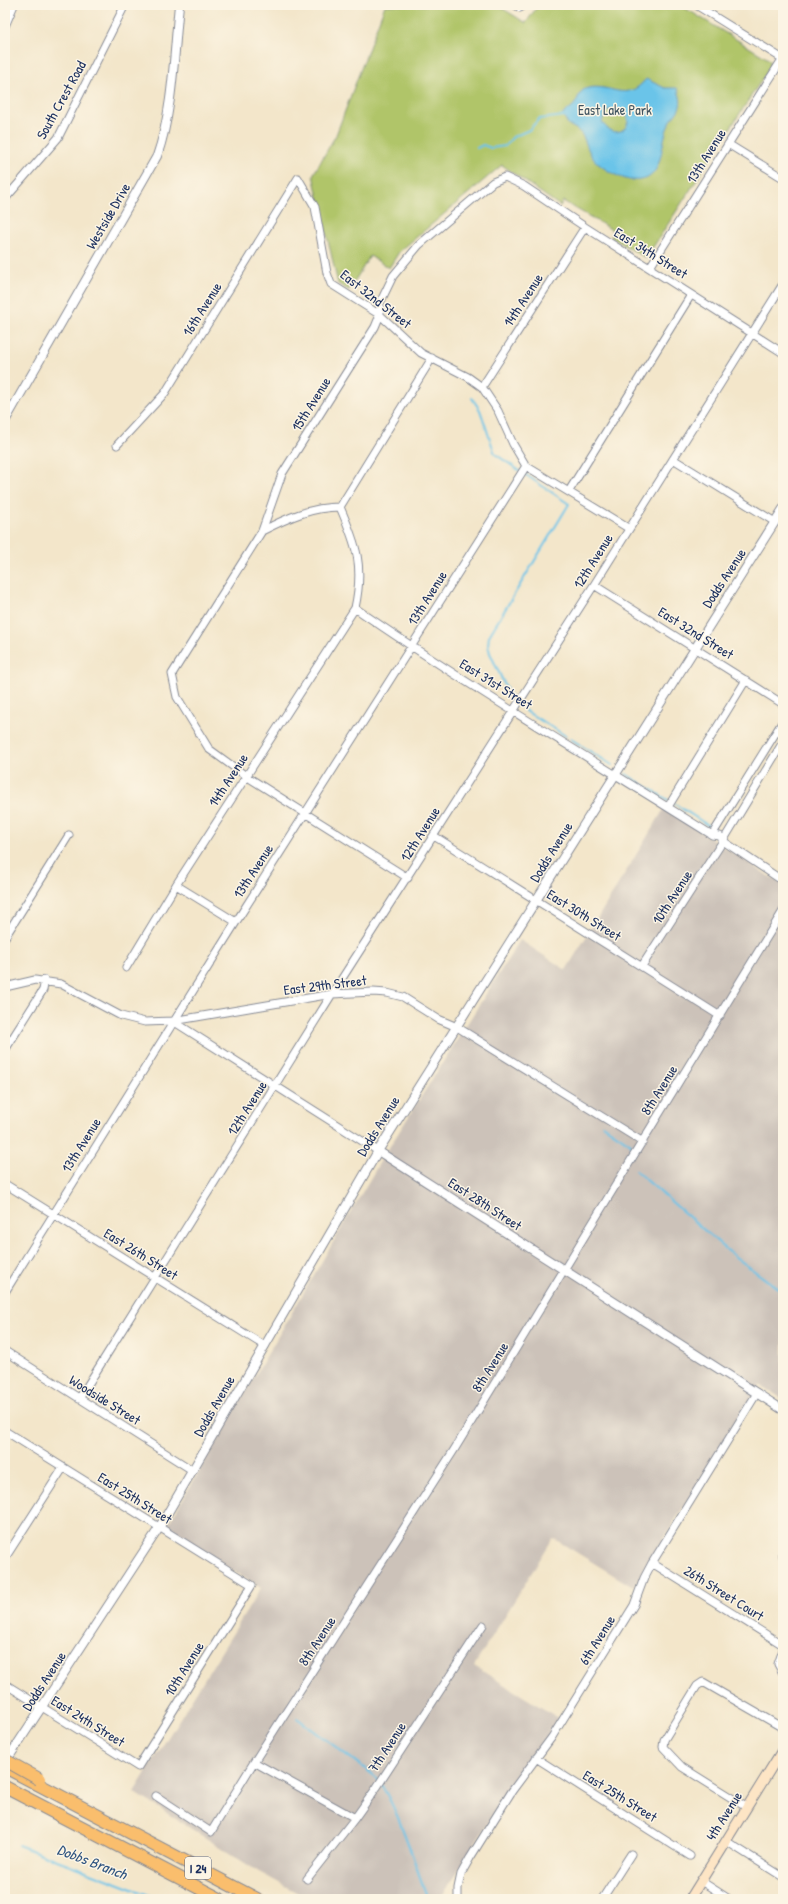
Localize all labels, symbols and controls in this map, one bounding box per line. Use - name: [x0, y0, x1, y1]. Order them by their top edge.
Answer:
- street label: South Crest Road: [31, 57, 90, 142]
- park label: East Lake Park: [578, 100, 652, 119]
- street label: 13th Avenue: [681, 125, 730, 187]
- street label: Westside Drive: [81, 179, 134, 252]
- street label: East 34th Street: [611, 222, 692, 283]
- street label: East 32nd Street: [337, 265, 416, 333]
- street label: 14th Avenue: [498, 269, 547, 330]
- street label: 16th Avenue: [178, 278, 226, 339]
- street label: 15th Avenue: [287, 373, 335, 434]
- street label: 12th Avenue: [568, 529, 617, 592]
- street label: Dodds Avenue: [697, 544, 750, 611]
- street label: 13th Avenue: [402, 567, 451, 629]
- street label: East 32nd Street: [655, 602, 738, 663]
- street label: East 31st Street: [456, 654, 536, 714]
- street label: 14th Avenue: [203, 749, 252, 810]
- street label: 12th Avenue: [395, 802, 444, 865]
- street label: Dodds Avenue: [525, 818, 577, 885]
- street label: 13th Avenue: [228, 840, 277, 901]
- street label: 10th Avenue: [647, 866, 696, 927]
- street label: East 30th Street: [544, 884, 625, 945]
- street label: East 29th Street: [282, 970, 368, 999]
- street label: 8th Avenue: [636, 1061, 682, 1118]
- street label: 12th Avenue: [222, 1076, 271, 1139]
- street label: Dodds Avenue: [352, 1092, 404, 1159]
- street label: 13th Avenue: [56, 1114, 105, 1176]
- street label: East 28th Street: [445, 1173, 526, 1235]
- street label: East 26th Street: [101, 1223, 182, 1284]
- street label: 8th Avenue: [467, 1338, 513, 1395]
- street label: Woodside Street: [66, 1370, 145, 1429]
- street label: Dodds Avenue: [189, 1371, 239, 1440]
- street label: East 25th Street: [95, 1467, 176, 1528]
- street label: 26th Street Court: [681, 1560, 768, 1625]
- street label: 6th Avenue: [574, 1611, 619, 1668]
- street label: 8th Avenue: [294, 1612, 340, 1669]
- street label: 10th Avenue: [159, 1638, 208, 1700]
- street label: Dodds Avenue: [17, 1647, 70, 1714]
- street label: East 24th Street: [48, 1690, 129, 1751]
- street label: 7th Avenue: [363, 1718, 410, 1776]
- street label: East 25th Street: [580, 1765, 661, 1826]
- street label: 4th Avenue: [701, 1787, 746, 1844]
- water label: Dobbs Branch: [54, 1839, 132, 1885]
- road number: I 24: [185, 1857, 211, 1879]

